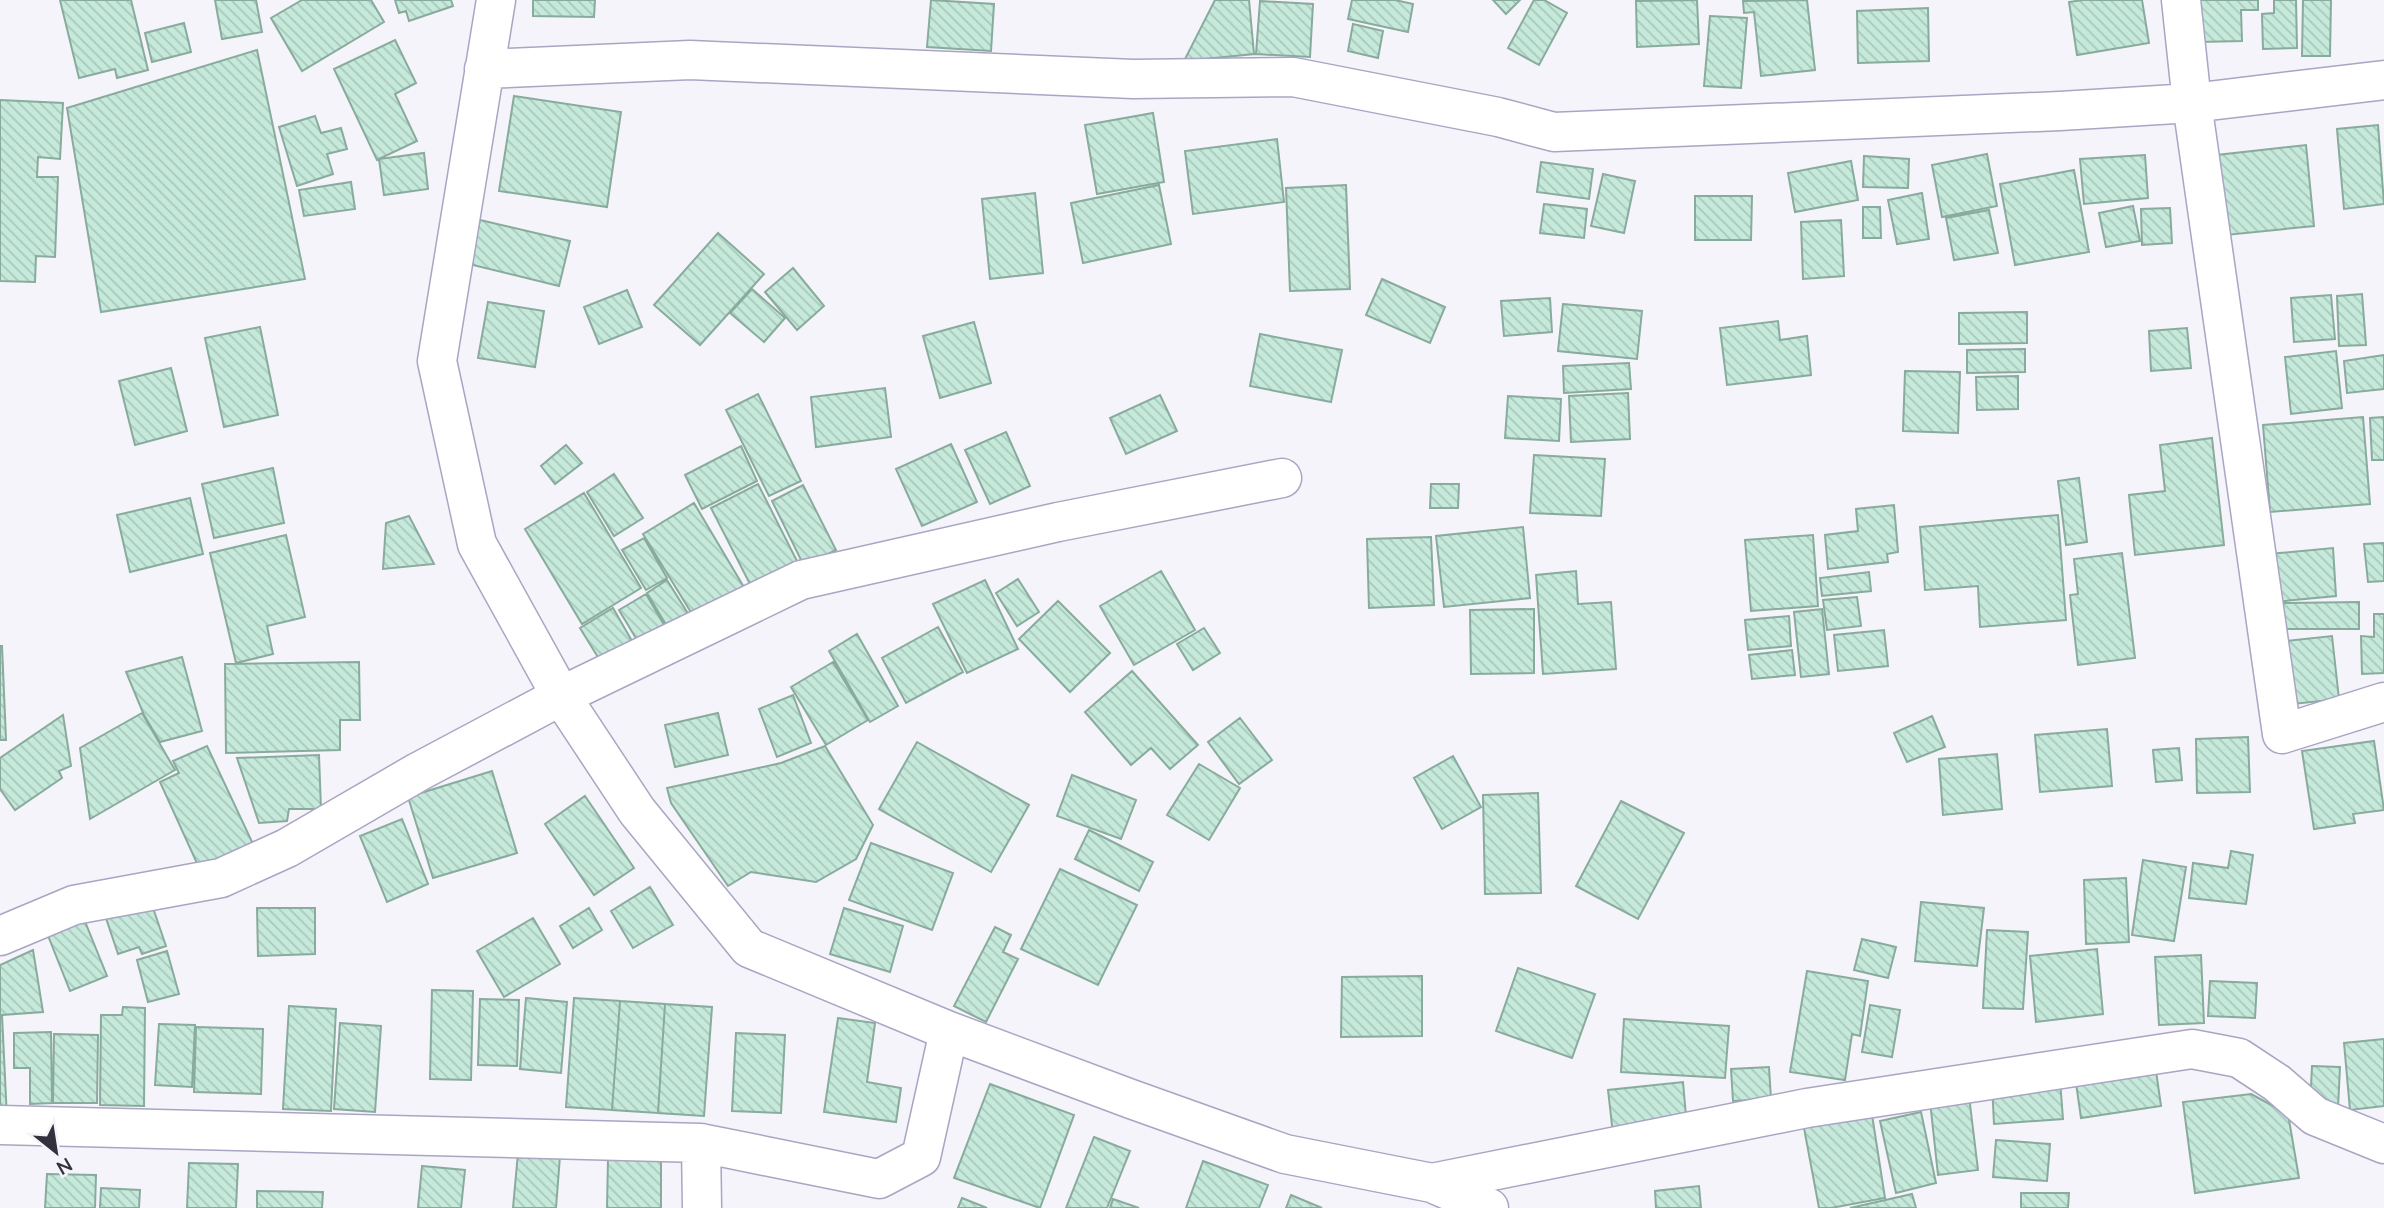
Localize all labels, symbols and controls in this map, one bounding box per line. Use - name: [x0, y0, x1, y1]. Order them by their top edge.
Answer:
- north arrow: [21, 1117, 91, 1187]
- text: N: [51, 1151, 77, 1181]

